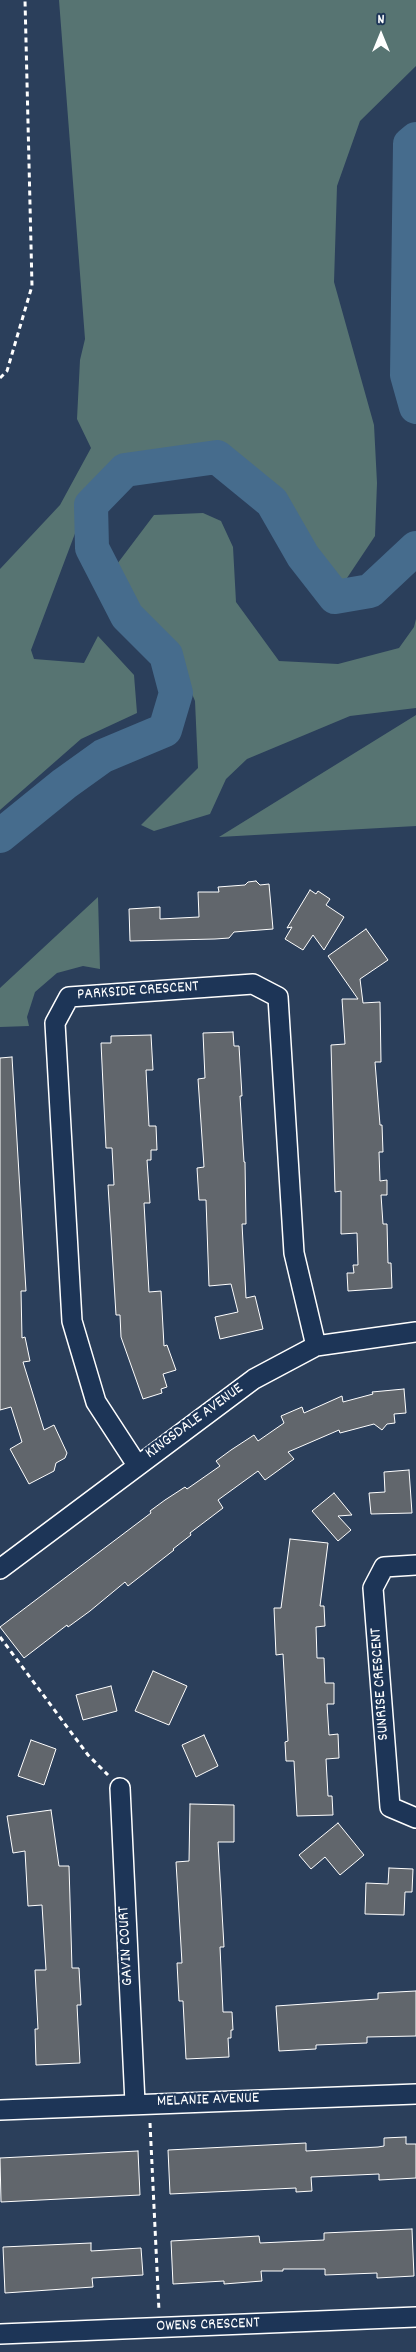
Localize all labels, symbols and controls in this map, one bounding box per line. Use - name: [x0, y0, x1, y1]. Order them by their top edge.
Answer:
- north arrow: [356, 10, 406, 60]
- text: N: [378, 10, 384, 30]
- street label: PARKSIDE CRESCENT: [77, 978, 199, 1006]
- street label: KINGSDALE AVENUE: [142, 1380, 248, 1464]
- street label: SUNRISE CRESCENT: [367, 1627, 395, 1741]
- street label: GAVIN COURT: [115, 1906, 139, 1986]
- street label: MELANIE AVENUE: [157, 2090, 259, 2112]
- street label: OWENS CRESCENT: [156, 2315, 260, 2337]

